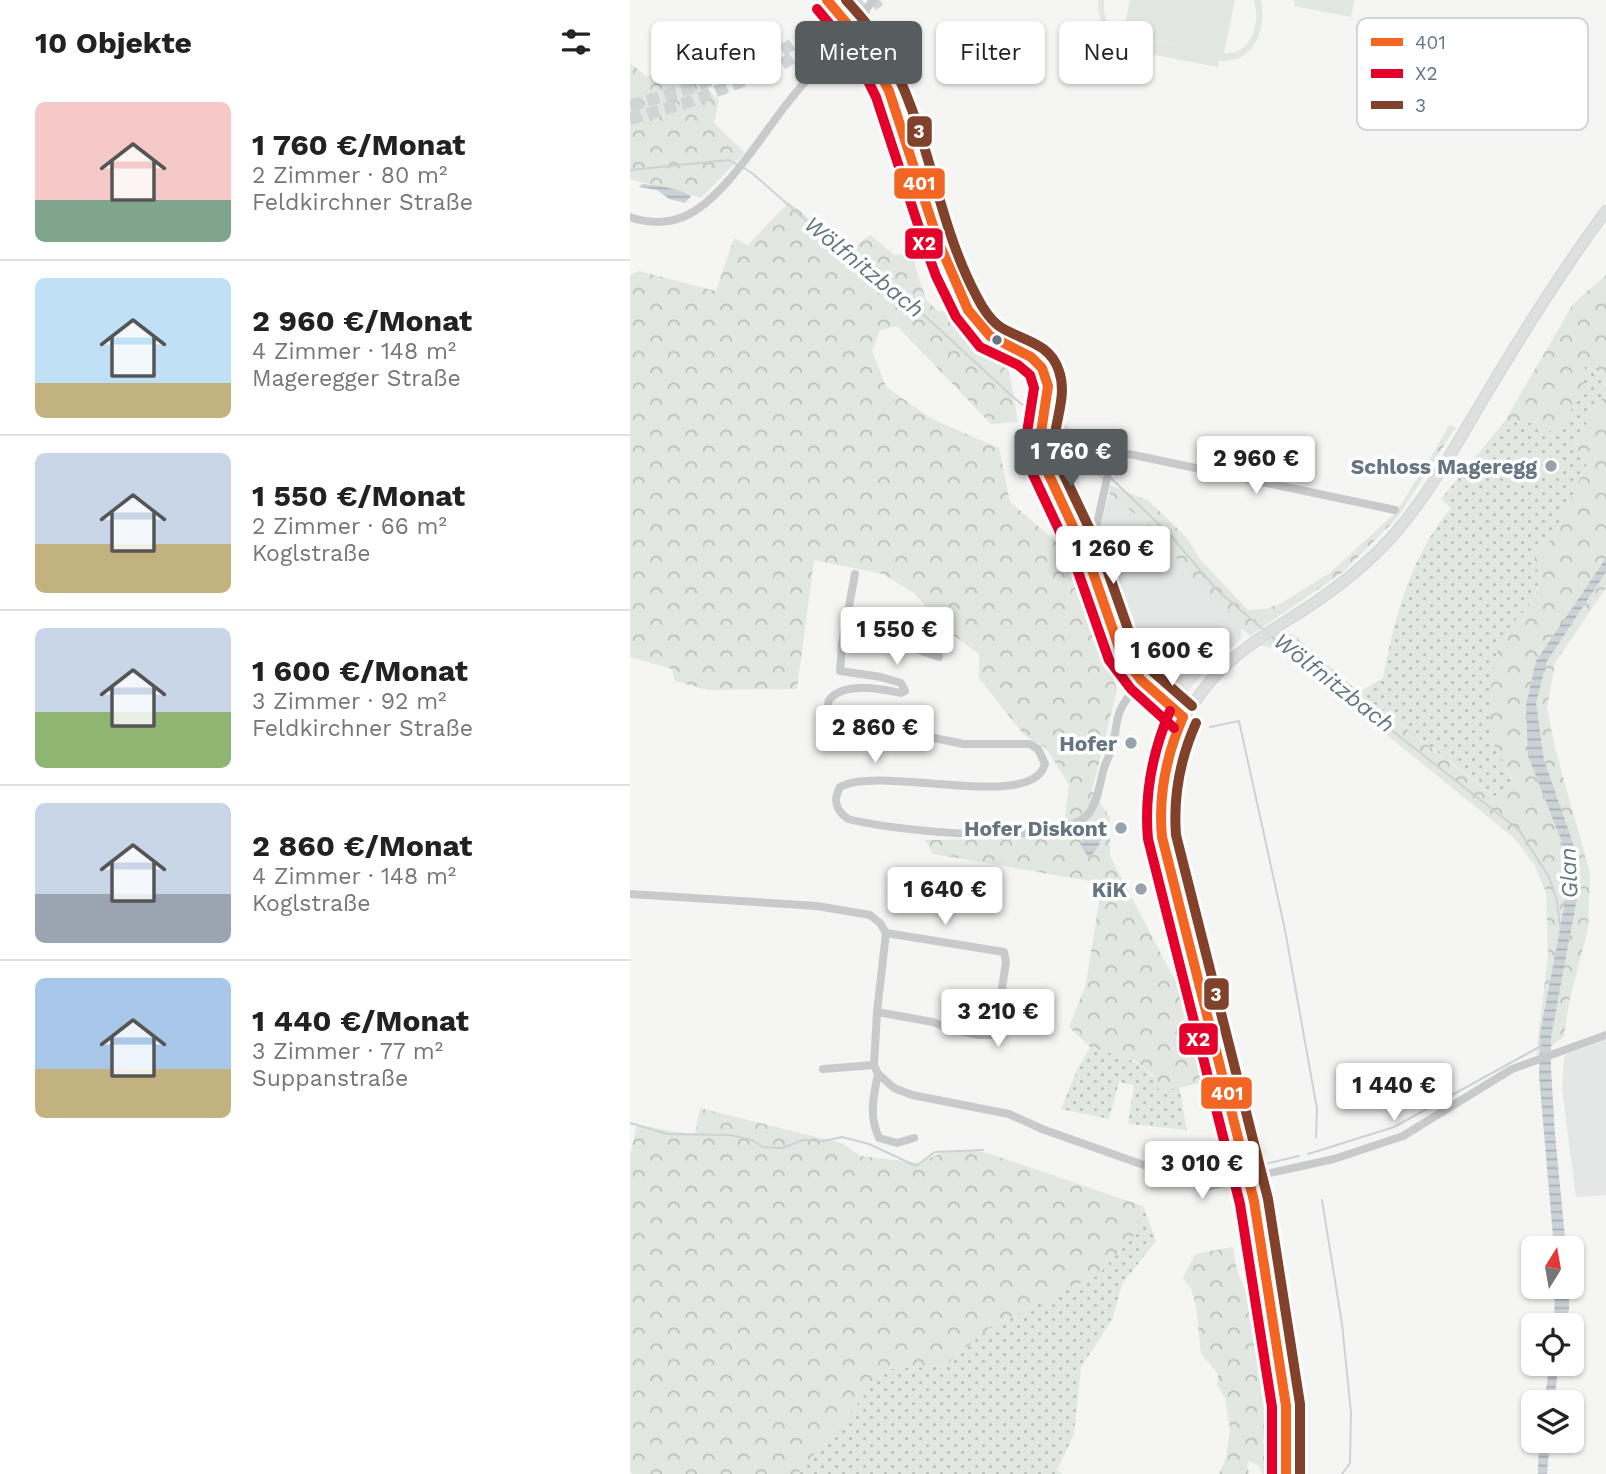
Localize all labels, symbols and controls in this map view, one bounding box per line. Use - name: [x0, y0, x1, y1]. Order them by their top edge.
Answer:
- legend: [1357, 18, 1588, 130]
- chip: Kaufen: [651, 21, 781, 84]
- chip: Mieten: [795, 21, 922, 84]
- chip: Filter: [936, 21, 1045, 84]
- chip: Neu: [1059, 21, 1153, 84]
- icon: filters: [557, 23, 595, 61]
- text: 10 Objekte: [35, 25, 192, 60]
- text: 401: [1415, 31, 1446, 54]
- text: X2: [1415, 62, 1438, 85]
- text: 3: [1415, 94, 1426, 117]
- line badge: 3: [906, 115, 933, 148]
- text: 3: [913, 120, 925, 143]
- text: 1 760 €/Monat: [252, 127, 465, 162]
- icon: home: [91, 130, 175, 214]
- text: 2 Zimmer · 80 m²: [252, 162, 447, 189]
- line badge: 401: [893, 167, 946, 200]
- text: 401: [903, 172, 935, 195]
- text: Feldkirchner Straße: [252, 189, 473, 216]
- water label: Wölfnitzbach: [799, 211, 929, 323]
- line badge: X2: [904, 227, 944, 260]
- text: X2: [912, 232, 936, 255]
- text: 2 960 €/Monat: [252, 303, 472, 338]
- icon: home: [91, 306, 175, 390]
- unlabelled marker: [990, 333, 1004, 347]
- text: 4 Zimmer · 148 m²: [252, 338, 456, 365]
- text: Mageregger Straße: [252, 365, 461, 392]
- pin: 1 760 €: [1006, 430, 1136, 489]
- pin: 2 960 €: [1191, 436, 1321, 496]
- text: 1 760 €: [1031, 438, 1111, 465]
- text: 2 960 €: [1213, 445, 1299, 472]
- place label: Schloss Mageregg: [1351, 454, 1537, 479]
- marker: Schloss Mageregg: [1543, 458, 1559, 474]
- text: 1 550 €/Monat: [252, 478, 465, 513]
- icon: home: [91, 481, 175, 565]
- text: 2 Zimmer · 66 m²: [252, 513, 447, 540]
- pin: 1 260 €: [1048, 526, 1178, 586]
- text: 1 260 €: [1072, 535, 1154, 562]
- text: Koglstraße: [252, 540, 371, 567]
- pin: 1 550 €: [832, 608, 962, 667]
- text: 1 550 €: [857, 616, 937, 643]
- pin: 1 600 €: [1107, 628, 1237, 688]
- water label: Wölfnitzbach: [1268, 628, 1400, 738]
- text: 1 600 €: [1130, 637, 1214, 664]
- text: 1 600 €/Monat: [252, 653, 468, 688]
- icon: home: [91, 656, 175, 740]
- text: 3 Zimmer · 92 m²: [252, 688, 446, 715]
- pin: 2 860 €: [810, 706, 940, 765]
- text: 2 860 €: [832, 714, 918, 741]
- text: Feldkirchner Straße: [252, 715, 473, 742]
- place label: Hofer: [1059, 731, 1117, 756]
- marker: Hofer: [1123, 735, 1139, 751]
- place label: Hofer Diskont: [964, 816, 1107, 841]
- marker: Hofer Diskont: [1113, 820, 1129, 836]
- text: 2 860 €/Monat: [252, 828, 472, 863]
- icon: home: [91, 831, 175, 915]
- water label: Glan: [1554, 847, 1584, 899]
- text: 4 Zimmer · 148 m²: [252, 863, 456, 890]
- pin: 1 640 €: [880, 867, 1010, 927]
- text: 1 640 €: [903, 876, 987, 903]
- place label: KiK: [1092, 877, 1127, 902]
- marker: KiK: [1133, 881, 1149, 897]
- text: Koglstraße: [252, 890, 371, 917]
- line badge: 3: [1203, 977, 1230, 1011]
- text: 3: [1210, 983, 1222, 1006]
- pin: 3 210 €: [933, 990, 1063, 1049]
- text: 3 210 €: [957, 998, 1039, 1025]
- text: 1 440 €/Monat: [252, 1003, 469, 1038]
- icon: home: [91, 1006, 175, 1090]
- line badge: X2: [1178, 1022, 1219, 1056]
- text: X2: [1186, 1028, 1210, 1051]
- text: 3 Zimmer · 77 m²: [252, 1038, 443, 1065]
- pin: 1 440 €: [1329, 1064, 1459, 1123]
- text: Suppanstraße: [252, 1065, 408, 1092]
- text: 1 440 €: [1352, 1072, 1436, 1099]
- line badge: 401: [1200, 1076, 1253, 1110]
- text: 401: [1211, 1082, 1243, 1105]
- pin: 3 010 €: [1137, 1142, 1267, 1201]
- text: 3 010 €: [1161, 1150, 1243, 1177]
- north arrow: [1521, 1236, 1584, 1298]
- map controls: [1521, 1236, 1584, 1453]
- button: locate: [1521, 1313, 1584, 1376]
- button: layers: [1521, 1390, 1584, 1453]

